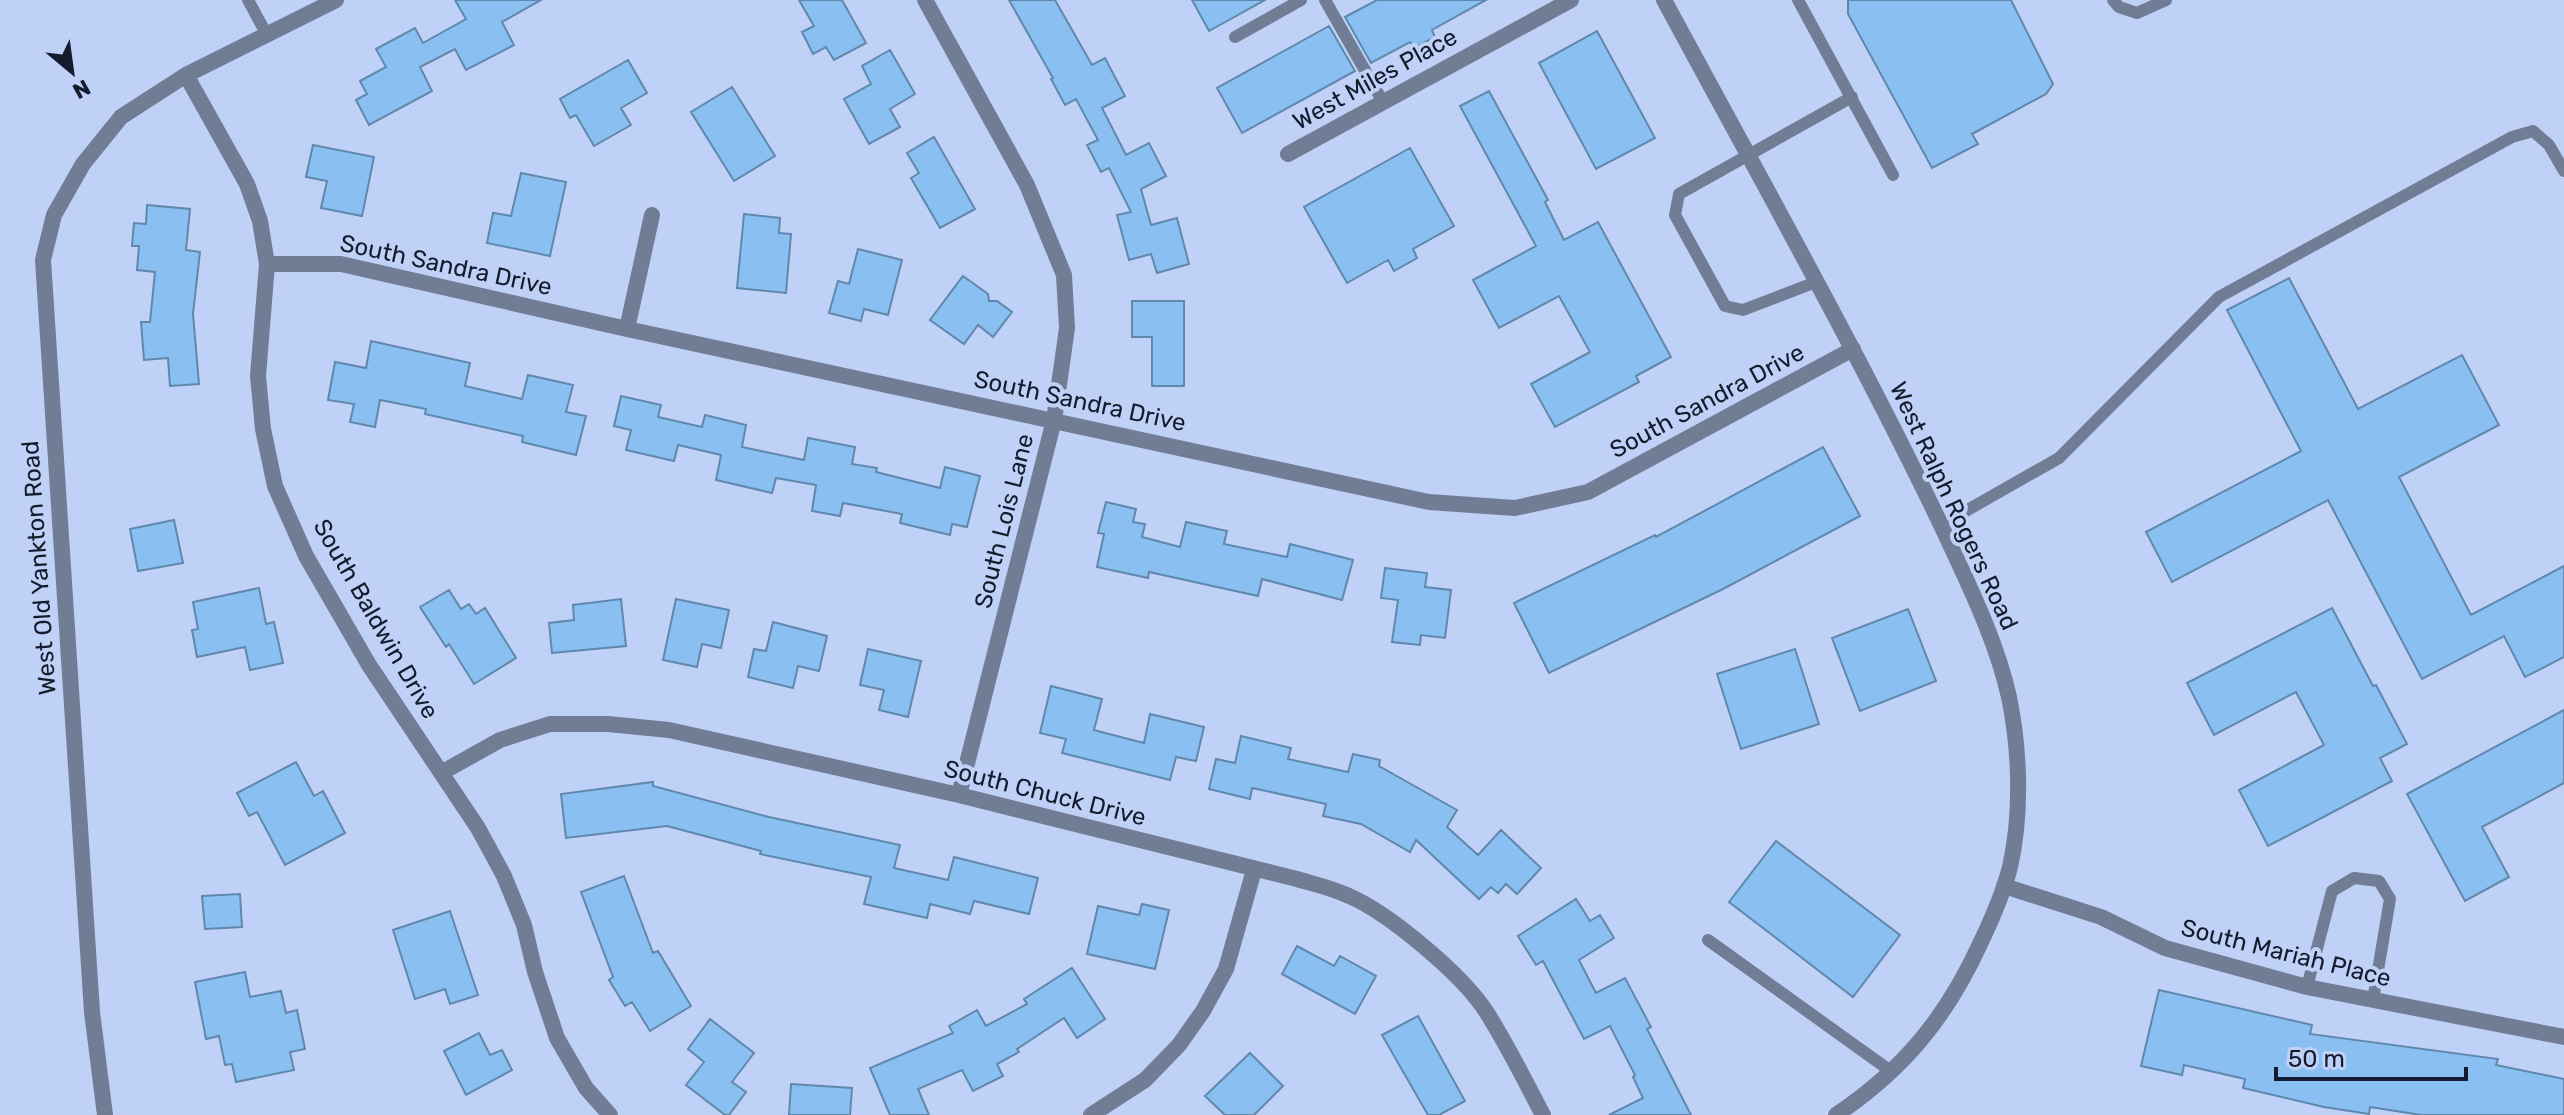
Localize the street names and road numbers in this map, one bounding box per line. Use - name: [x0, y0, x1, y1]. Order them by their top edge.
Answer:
- street label: West Miles Place: [1288, 22, 1462, 136]
- street label: South Sandra Drive: [338, 229, 554, 301]
- street label: South Sandra Drive: [1605, 338, 1809, 464]
- street label: South Sandra Drive: [972, 365, 1188, 437]
- street label: West Ralph Rogers Road: [1884, 378, 2024, 634]
- street label: South Lois Lane: [969, 431, 1039, 611]
- street label: West Old Yankton Road: [16, 440, 62, 696]
- street label: South Baldwin Drive: [307, 514, 445, 724]
- street label: South Chuck Drive: [941, 754, 1149, 832]
- street label: South Mariah Place: [2178, 913, 2394, 993]

